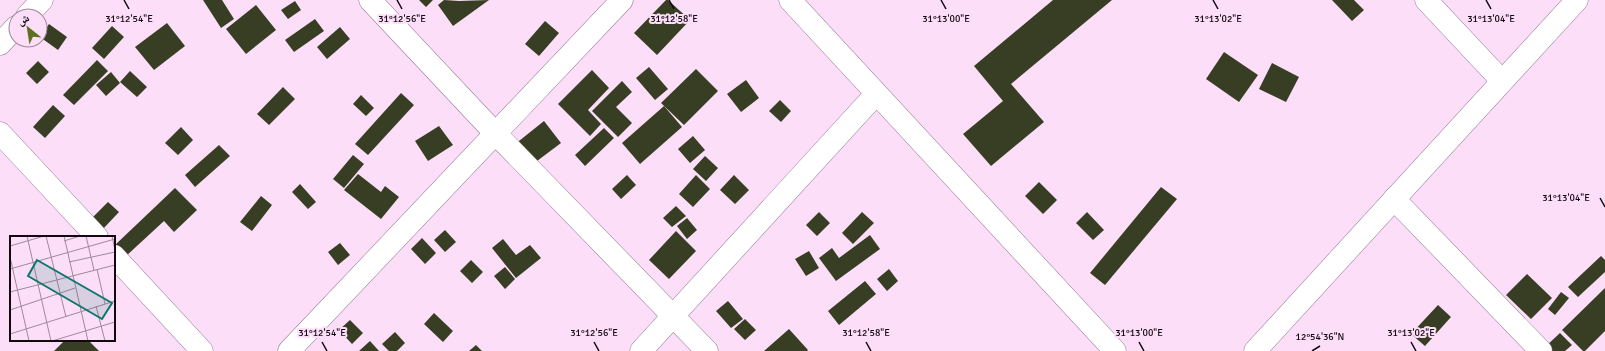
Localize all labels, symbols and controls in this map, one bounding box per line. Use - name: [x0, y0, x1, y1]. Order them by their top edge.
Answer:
- north arrow: [8, 8, 48, 48]
- text: ش: [15, 11, 32, 29]
- text: 31°12'54"E: [105, 13, 153, 25]
- text: 31°12'56"E: [378, 13, 426, 25]
- text: 31°12'58"E: [650, 13, 698, 25]
- text: 31°13'00"E: [922, 13, 970, 25]
- text: 31°13'02"E: [1194, 13, 1242, 25]
- text: 31°13'04"E: [1467, 13, 1515, 25]
- text: 31°13'04"E: [1542, 192, 1590, 204]
- inset map: [10, 236, 115, 341]
- text: 31°12'54"E: [298, 327, 346, 339]
- text: 31°12'56"E: [570, 327, 618, 339]
- text: 31°12'58"E: [842, 327, 890, 339]
- text: 31°13'00"E: [1115, 327, 1163, 339]
- text: 31°13'02"E: [1387, 327, 1435, 339]
- text: 12°54'36"N: [1296, 331, 1344, 343]

